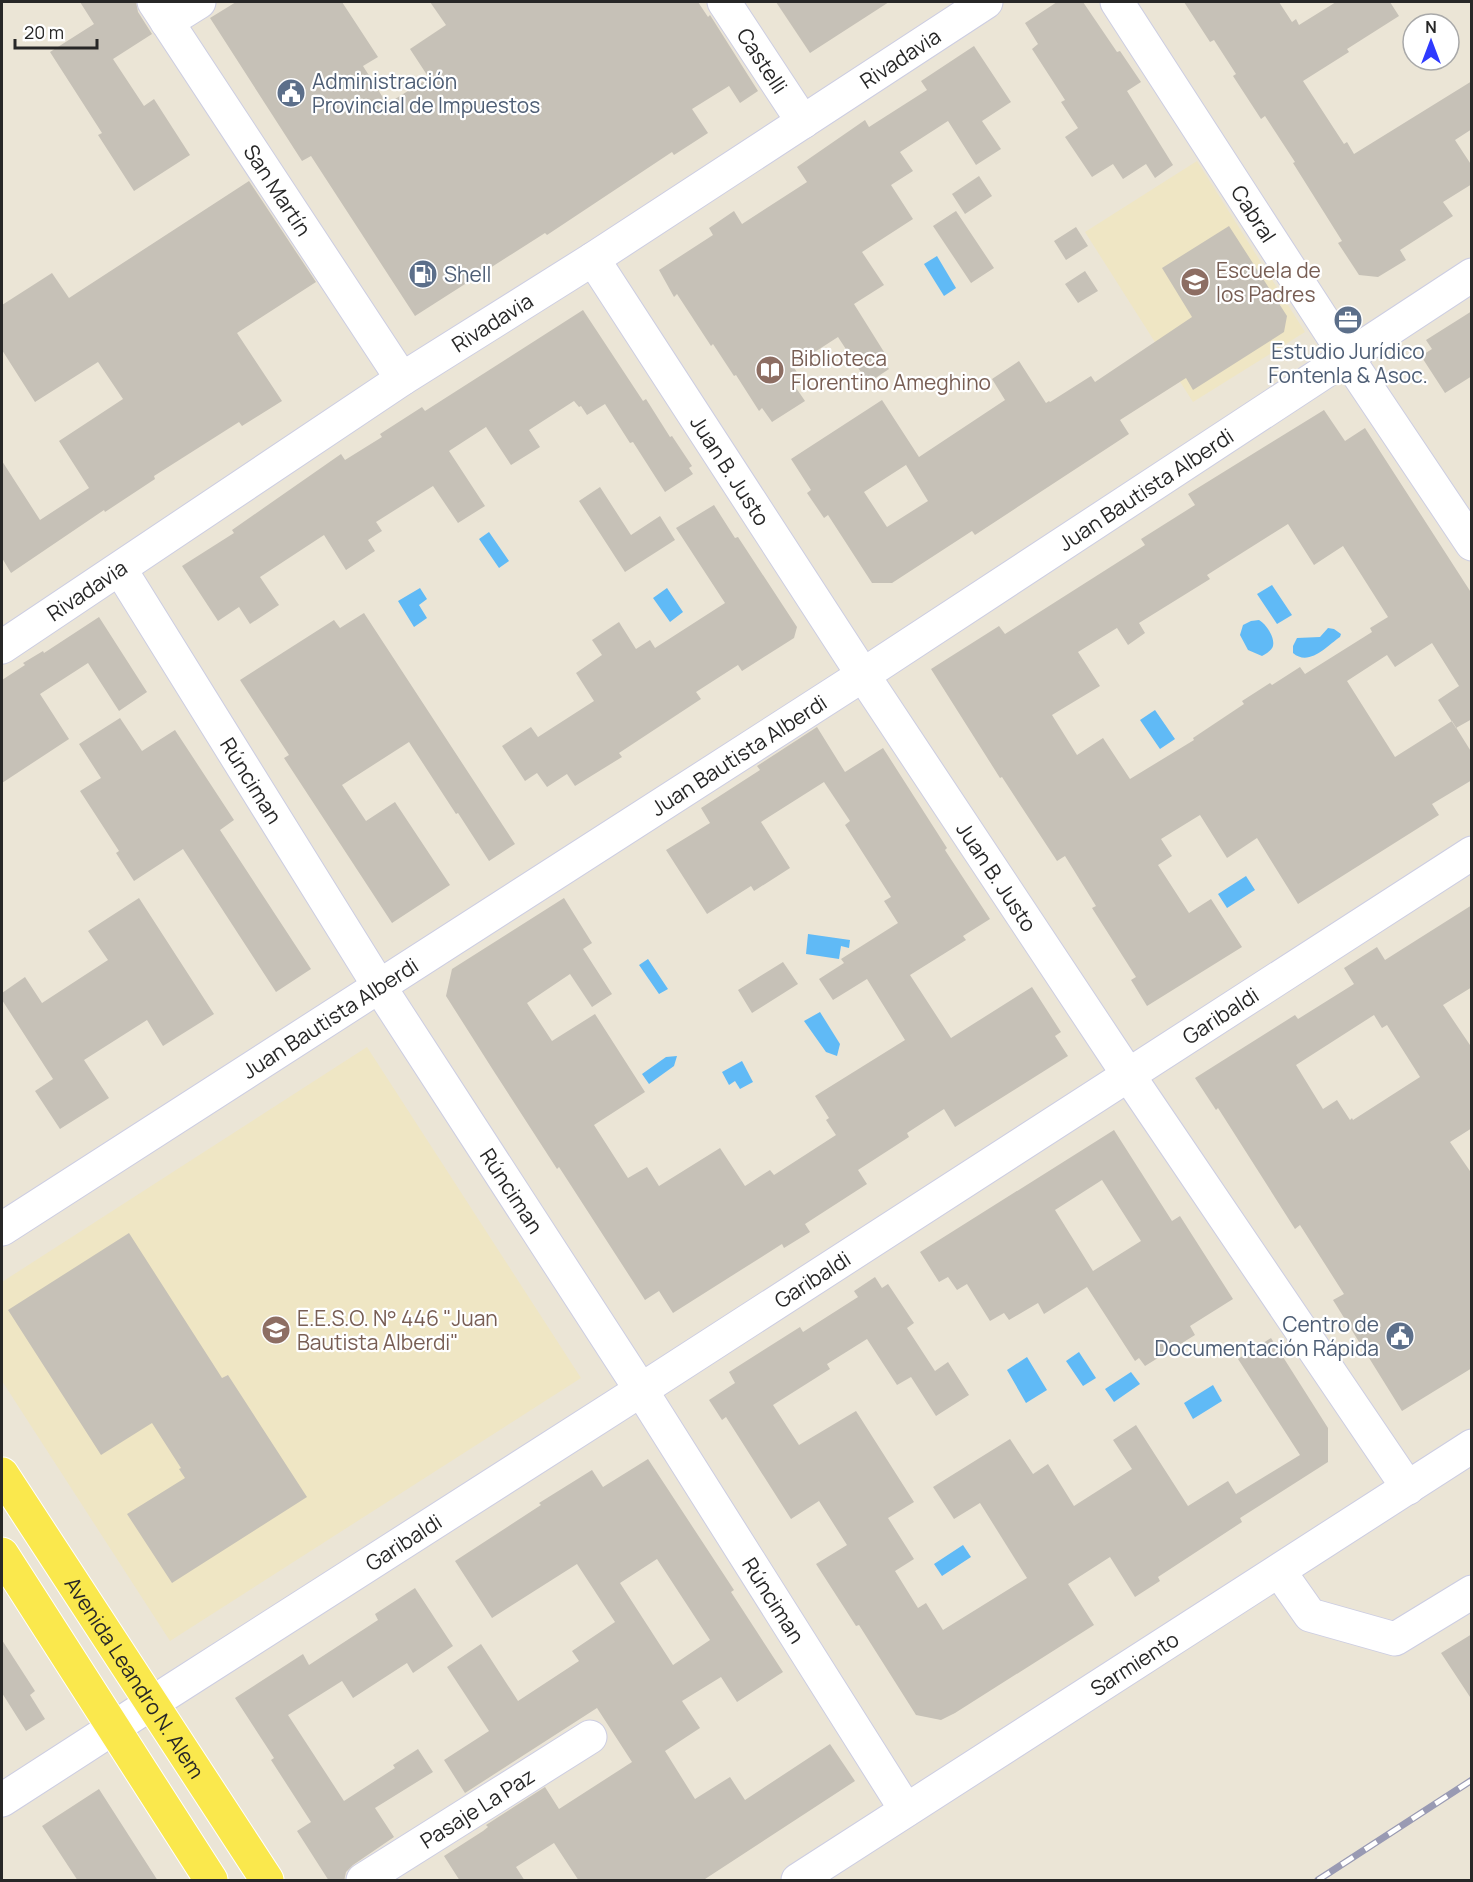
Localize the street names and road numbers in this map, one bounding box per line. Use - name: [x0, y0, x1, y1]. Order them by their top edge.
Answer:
- street label: Castelli: [731, 22, 794, 99]
- street label: Rivadavia: [854, 22, 946, 95]
- street label: San Martín: [237, 139, 318, 241]
- street label: Cabral: [1225, 180, 1283, 248]
- street label: Rivadavia: [446, 286, 538, 358]
- street label: Juan B. Justo: [684, 410, 776, 531]
- street label: Juan Bautista Alberdi: [1053, 422, 1239, 557]
- street label: Rivadavia: [41, 553, 132, 627]
- street label: Juan Bautista Alberdi: [645, 688, 832, 822]
- street label: Rúnciman: [214, 732, 289, 829]
- street label: Juan B. Justo: [950, 816, 1043, 937]
- street label: Juan Bautista Alberdi: [237, 951, 423, 1085]
- street label: Garibaldi: [1177, 981, 1264, 1051]
- street label: Rúnciman: [474, 1143, 550, 1239]
- street label: Garibaldi: [769, 1244, 856, 1314]
- street label: Garibaldi: [360, 1507, 447, 1577]
- street label: Rúnciman: [736, 1552, 811, 1648]
- street label: Avenida Leandro N. Alem: [59, 1571, 211, 1784]
- street label: Sarmiento: [1085, 1625, 1184, 1702]
- street label: Pasaje La Paz: [415, 1762, 540, 1855]

